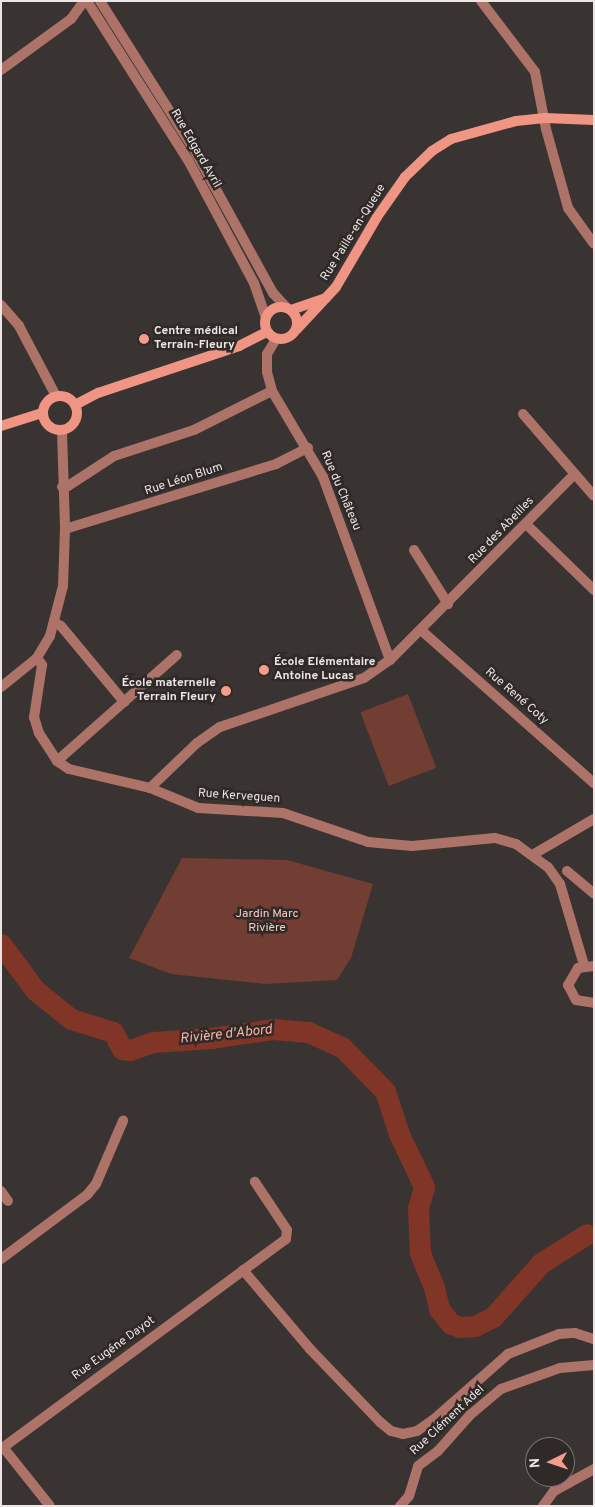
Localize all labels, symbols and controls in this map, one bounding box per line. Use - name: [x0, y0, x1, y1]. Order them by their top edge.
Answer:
- street label: Rue Edgard Avril: [166, 107, 224, 191]
- street label: Rue Paille-en-Queue: [318, 182, 390, 284]
- place label: Centre médical Terrain-Fleury: [154, 325, 238, 353]
- marker: Centre médical Terrain-Fleury: [138, 333, 150, 345]
- street label: Rue du Château: [317, 449, 363, 533]
- street label: Rue Léon Blum: [143, 461, 225, 499]
- street label: Rue des Abeilles: [466, 494, 538, 568]
- place label: École Elémentaire Antoine Lucas: [274, 656, 375, 684]
- marker: École Elémentaire Antoine Lucas: [258, 664, 270, 676]
- street label: Rue René Coty: [481, 666, 551, 728]
- place label: École maternelle Terrain Fleury: [122, 677, 216, 705]
- marker: École maternelle Terrain Fleury: [220, 685, 232, 697]
- street label: Rue Kerveguen: [197, 787, 281, 807]
- park label: Jardin Marc Rivière: [236, 908, 298, 936]
- water label: Rivière d'Abord: [179, 1022, 273, 1048]
- street label: Rue Eugéne Dayot: [70, 1314, 158, 1384]
- street label: Rue Clément Adel: [408, 1383, 488, 1459]
- north arrow: [525, 1437, 575, 1487]
- text: N: [527, 1457, 544, 1469]

